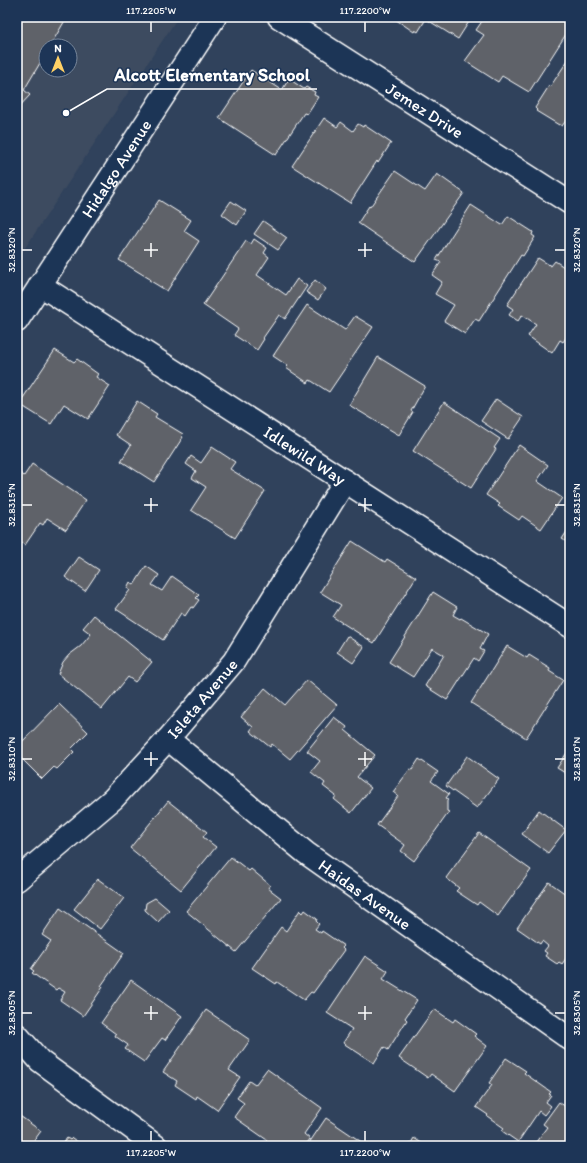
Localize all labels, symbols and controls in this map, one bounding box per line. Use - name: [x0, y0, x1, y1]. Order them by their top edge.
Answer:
- text: 117.2205°W: [126, 4, 177, 17]
- text: 117.2200°W: [339, 4, 391, 17]
- north arrow: [38, 38, 78, 78]
- text: N: [54, 42, 62, 55]
- callout: Alcott Elementary School: [107, 59, 317, 89]
- text: Alcott Elementary School: [113, 64, 311, 86]
- street label: Jemez Drive: [382, 78, 467, 142]
- street label: Hidalgo Avenue: [77, 116, 156, 221]
- text: 32.8320°N: [5, 227, 18, 273]
- text: 32.8320°N: [570, 227, 583, 273]
- street label: Idlewild Way: [260, 422, 350, 489]
- text: 32.8315°N: [5, 483, 18, 527]
- text: 32.8315°N: [570, 483, 583, 527]
- street label: Isleta Avenue: [163, 654, 242, 743]
- text: 32.8310°N: [5, 736, 18, 781]
- text: 32.8310°N: [570, 736, 583, 781]
- street label: Haidas Avenue: [315, 855, 415, 934]
- text: 32.8305°N: [5, 990, 18, 1036]
- text: 32.8305°N: [570, 990, 583, 1036]
- text: 117.2205°W: [126, 1146, 177, 1159]
- text: 117.2200°W: [339, 1146, 391, 1159]

